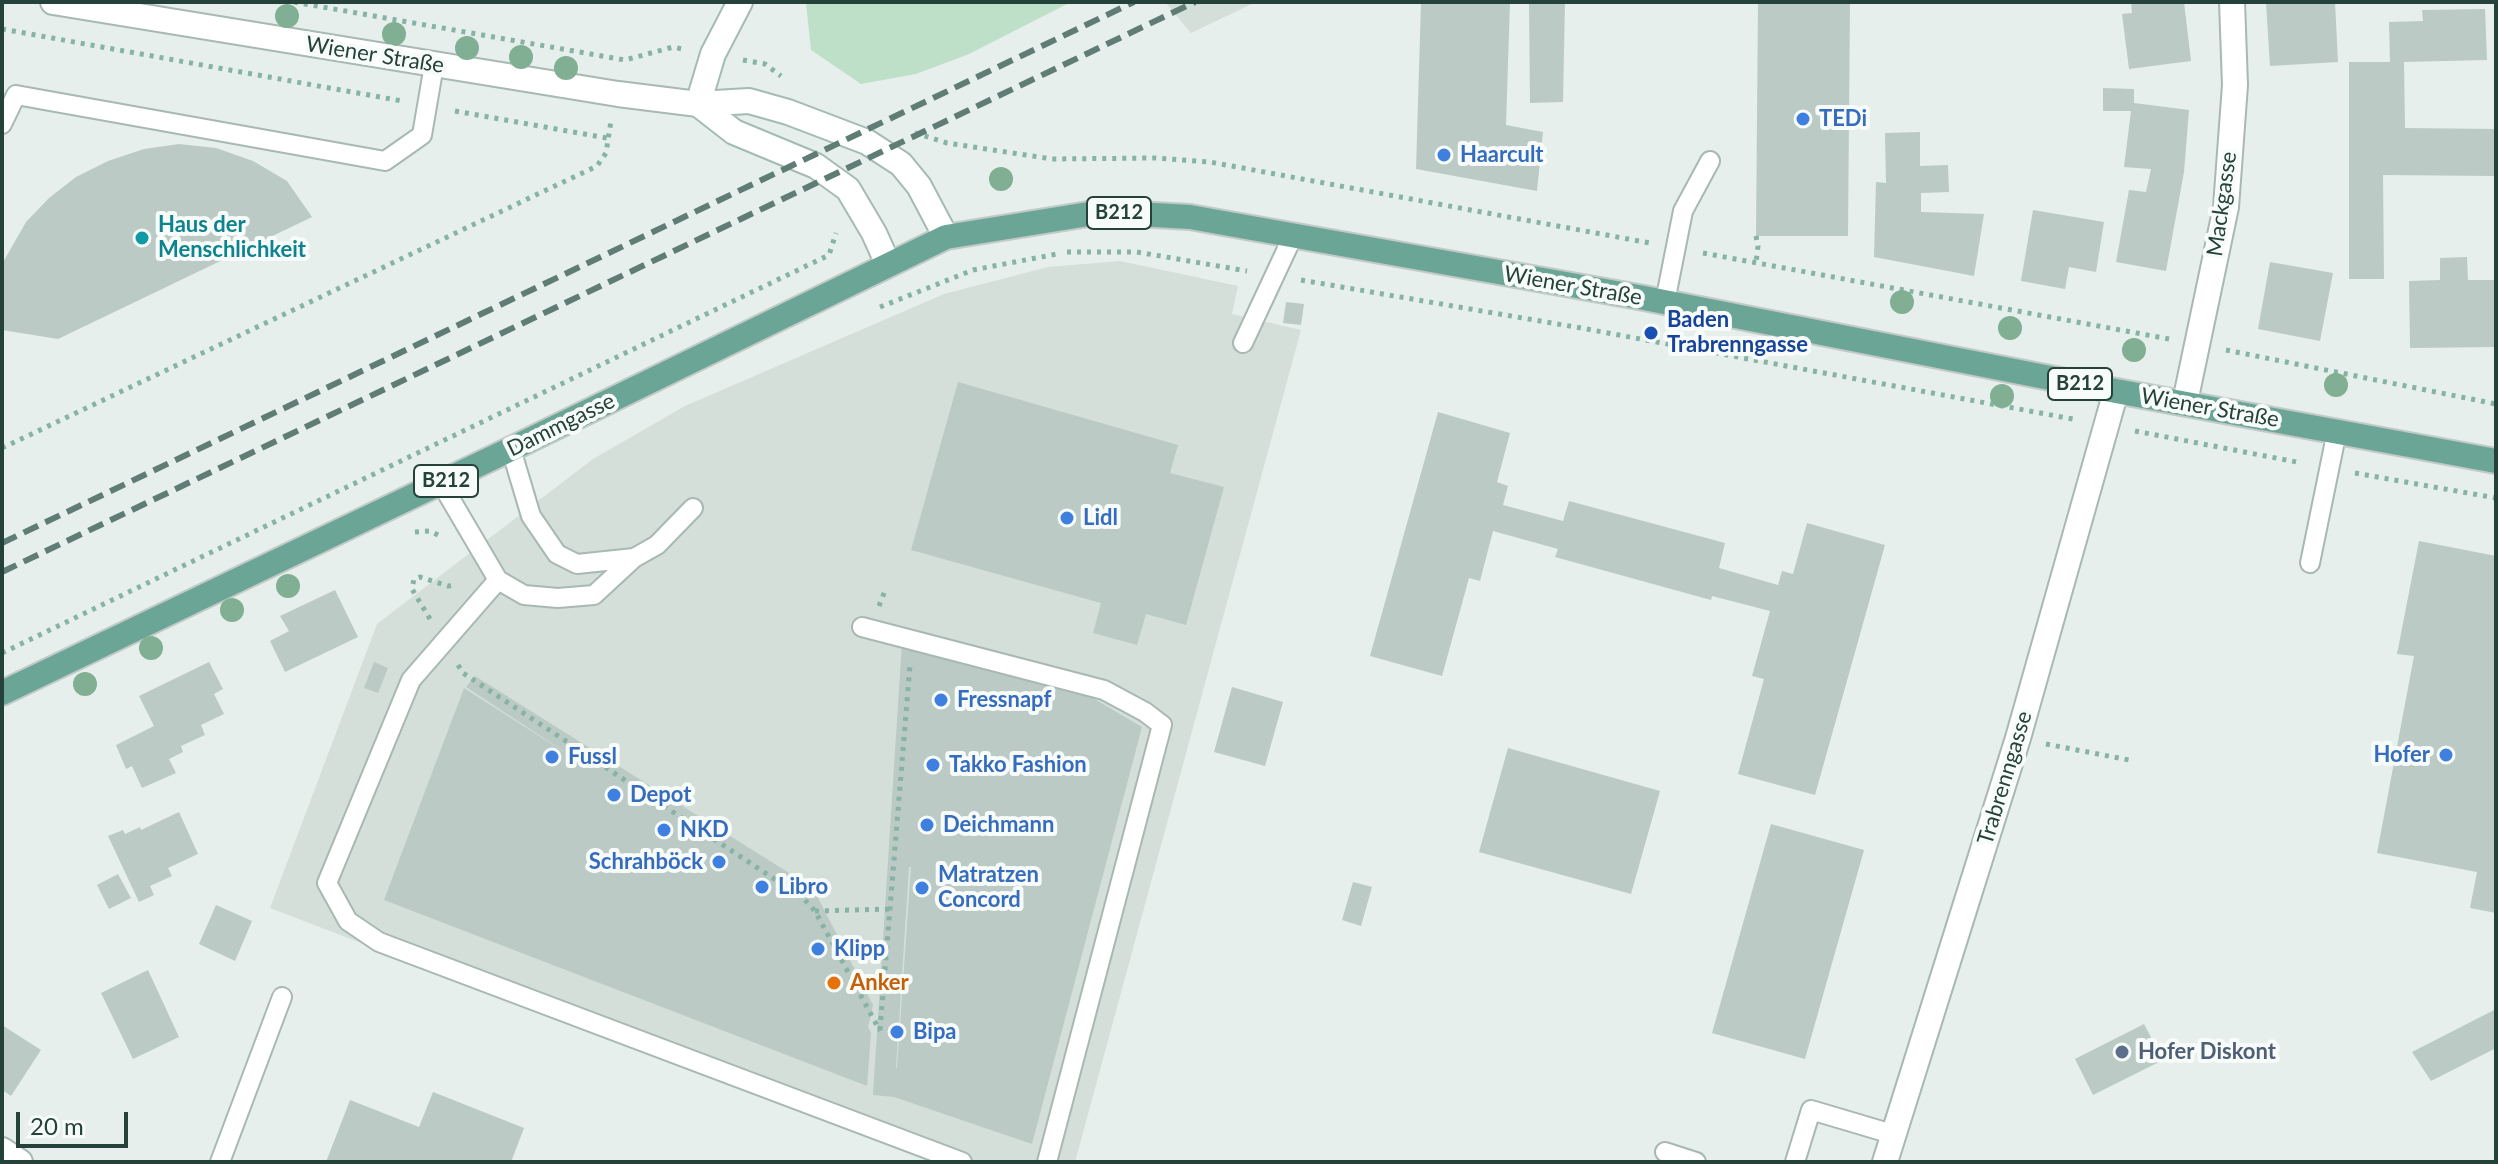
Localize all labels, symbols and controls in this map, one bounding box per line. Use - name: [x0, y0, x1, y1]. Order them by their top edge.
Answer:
- street label: Wiener Straße: [304, 31, 446, 79]
- place label: TEDi: [1819, 106, 1867, 132]
- marker: TEDi: [1794, 110, 1812, 128]
- place label: Haarcult: [1460, 142, 1544, 168]
- marker: Haarcult: [1435, 146, 1453, 164]
- street label: Mackgasse: [2202, 150, 2242, 258]
- road number: B212: [1087, 197, 1151, 229]
- place label: Haus der Menschlichkeit: [158, 212, 306, 264]
- marker: Haus der Menschlichkeit: [133, 229, 151, 247]
- street label: Wiener Straße: [1502, 261, 1644, 311]
- place label: Baden Trabrenngasse: [1667, 307, 1808, 358]
- marker: Baden Trabrenngasse: [1642, 324, 1660, 342]
- road number: B212: [2048, 368, 2112, 400]
- street label: Wiener Straße: [2139, 383, 2281, 433]
- street label: Dammgasse: [503, 388, 619, 462]
- road number: B212: [414, 465, 478, 497]
- place label: Lidl: [1083, 505, 1118, 531]
- marker: Lidl: [1058, 509, 1076, 527]
- place label: Fressnapf: [957, 687, 1051, 713]
- marker: Fressnapf: [932, 691, 950, 709]
- street label: Trabrenngasse: [1972, 708, 2038, 848]
- place label: Hofer: [2373, 742, 2430, 768]
- place label: Fussl: [568, 744, 617, 770]
- marker: Hofer: [2437, 746, 2455, 764]
- marker: Fussl: [543, 748, 561, 766]
- place label: Takko Fashion: [949, 752, 1087, 778]
- marker: Takko Fashion: [924, 756, 942, 774]
- place label: Depot: [630, 782, 691, 808]
- marker: Depot: [605, 786, 623, 804]
- place label: Deichmann: [943, 812, 1054, 838]
- marker: Deichmann: [918, 816, 936, 834]
- place label: NKD: [680, 817, 729, 843]
- marker: NKD: [655, 821, 673, 839]
- place label: Schrahböck: [589, 849, 703, 875]
- marker: Schrahböck: [710, 853, 728, 871]
- place label: Matratzen Concord: [938, 862, 1039, 914]
- place label: Libro: [778, 874, 828, 900]
- marker: Libro: [753, 878, 771, 896]
- marker: Matratzen Concord: [913, 879, 931, 897]
- place label: Klipp: [834, 936, 885, 962]
- marker: Klipp: [809, 940, 827, 958]
- place label: Anker: [850, 970, 909, 996]
- marker: Anker: [825, 974, 843, 992]
- place label: Bipa: [913, 1019, 957, 1045]
- marker: Bipa: [888, 1023, 906, 1041]
- place label: Hofer Diskont: [2138, 1039, 2276, 1065]
- marker: Hofer Diskont: [2113, 1043, 2131, 1061]
- scale bar: [20, 1096, 132, 1146]
- text: 20 m: [30, 1111, 84, 1140]

